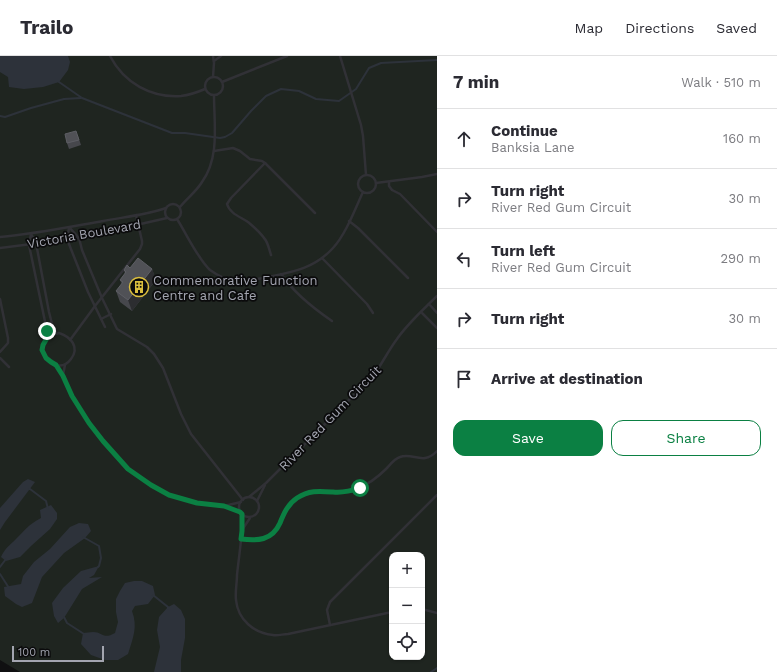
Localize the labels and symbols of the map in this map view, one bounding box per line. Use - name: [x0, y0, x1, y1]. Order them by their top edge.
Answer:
- street label: Victoria Boulevard: [26, 217, 142, 251]
- place label: Commemorative Function Centre and Cafe: [153, 273, 318, 303]
- building icon: Commemorative Function Centre and Cafe: [128, 276, 150, 298]
- route end: [38, 322, 56, 340]
- street label: River Red Gum Circuit: [276, 362, 384, 474]
- route start: [351, 479, 369, 497]
- scale bar: [12, 644, 104, 663]

